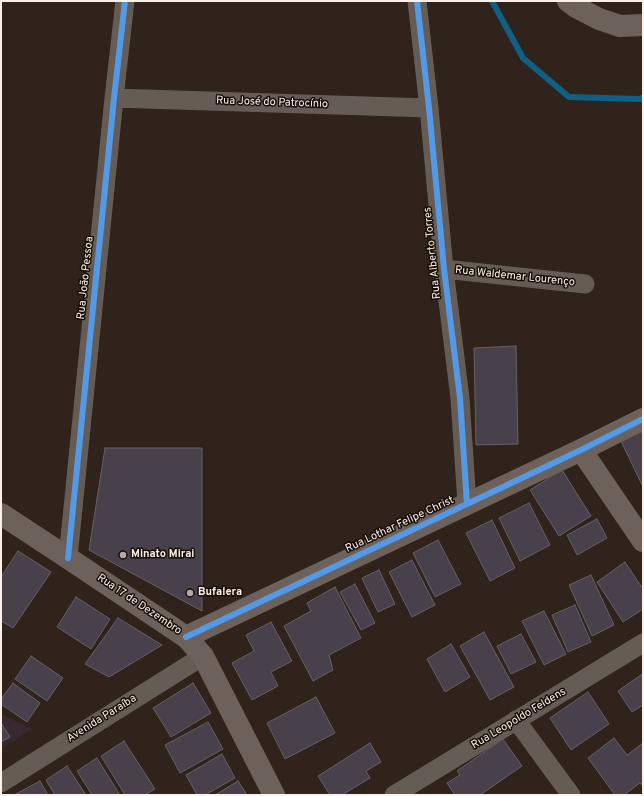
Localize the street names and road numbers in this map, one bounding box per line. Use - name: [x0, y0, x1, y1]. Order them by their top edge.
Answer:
- street label: Rua José do Patrocínio: [216, 94, 328, 112]
- street label: Rua Alberto Torres: [422, 206, 444, 300]
- street label: Rua João Pessoa: [75, 236, 97, 320]
- street label: Rua Waldemar Lourenço: [454, 264, 576, 290]
- street label: Rua Lothar Felipe Christ: [344, 494, 456, 556]
- street label: Rua 17 de Dezembro: [94, 572, 184, 638]
- street label: Rua Leopoldo Feldens: [469, 686, 569, 752]
- street label: Avenida Paraíba: [65, 692, 139, 746]

